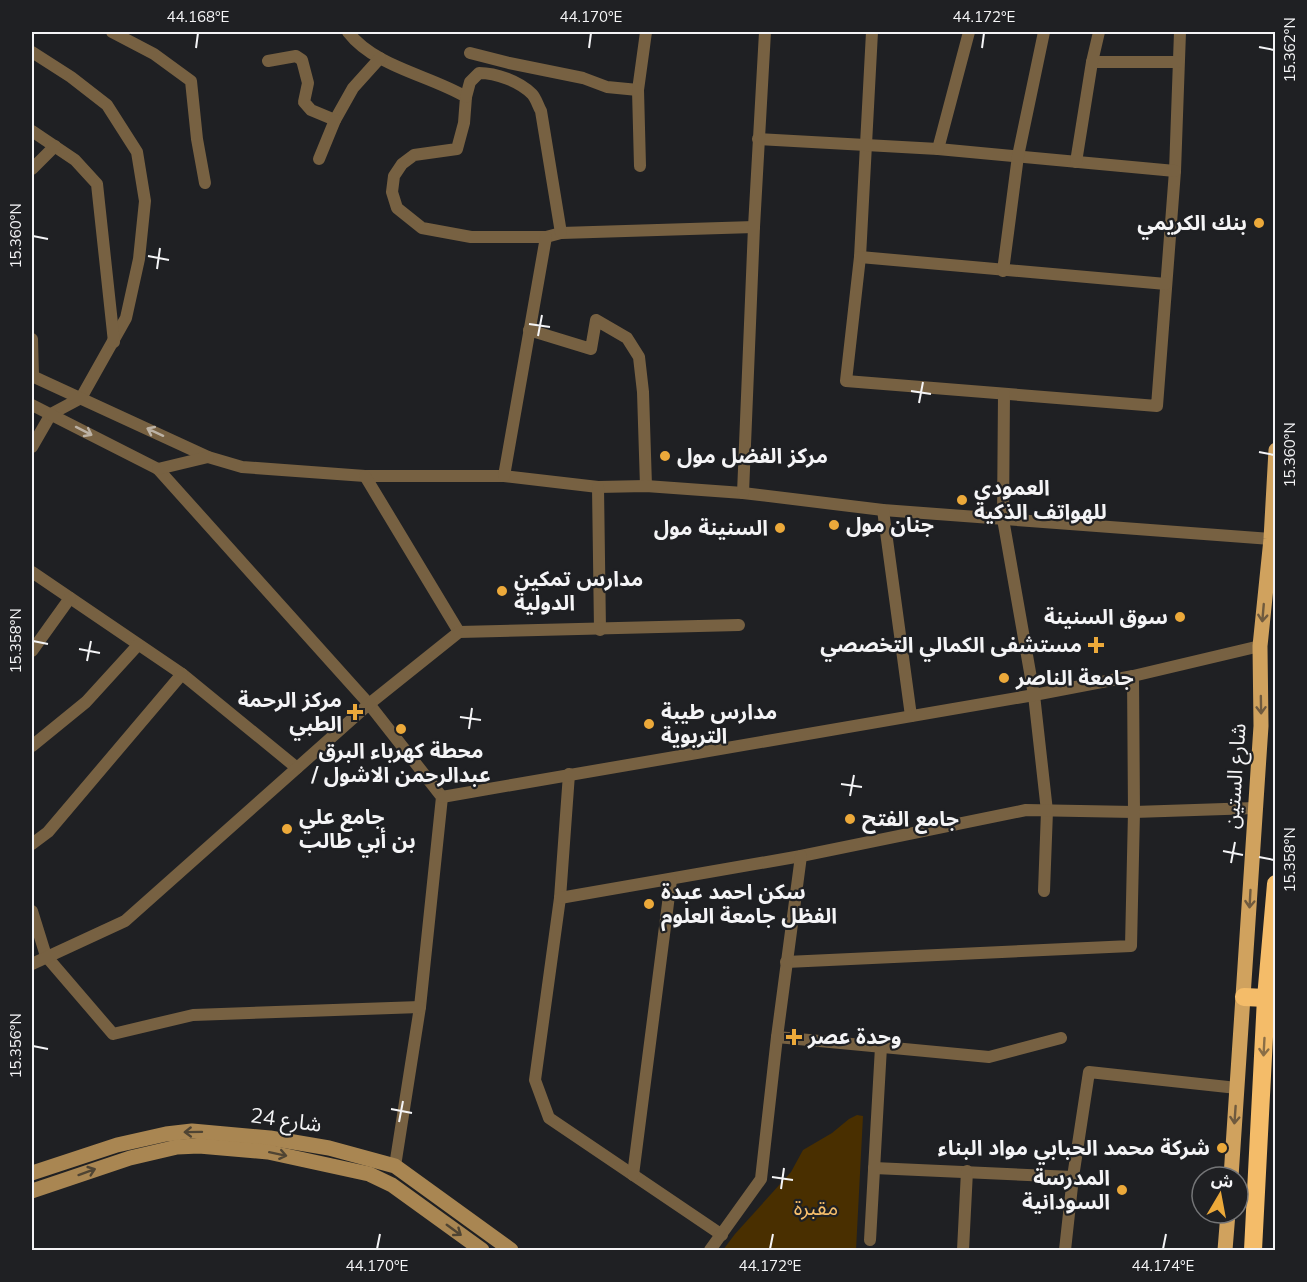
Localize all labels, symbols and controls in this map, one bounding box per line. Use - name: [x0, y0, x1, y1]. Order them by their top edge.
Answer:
- text: 44.168°E: [167, 7, 230, 26]
- text: 44.170°E: [560, 7, 623, 26]
- text: 44.172°E: [953, 7, 1016, 26]
- text: 15.362°N: [1280, 17, 1299, 83]
- text: 15.360°N: [6, 203, 25, 269]
- place label: بنك الكريمي: [1137, 209, 1247, 240]
- marker: بنك الكريمي: [1252, 216, 1266, 230]
- text: 15.360°N: [1280, 422, 1299, 488]
- one-way arrow: [74, 426, 92, 437]
- one-way arrow: [146, 426, 164, 438]
- place label: مركز الفضل مول: [677, 442, 828, 468]
- marker: مركز الفضل مول: [658, 449, 672, 463]
- place label: العمودي للهواتف الذكية: [974, 474, 1107, 524]
- marker: العمودي للهواتف الذكية: [955, 493, 969, 507]
- place label: جنان مول: [846, 511, 934, 537]
- place label: السنينة مول: [654, 514, 768, 540]
- marker: جنان مول: [827, 518, 841, 532]
- marker: السنينة مول: [773, 521, 787, 535]
- place label: مدارس تمكين الدولية: [514, 565, 643, 615]
- marker: مدارس تمكين الدولية: [495, 584, 509, 598]
- place label: سوق السنينة: [1044, 603, 1168, 629]
- one-way arrow: [1257, 603, 1268, 623]
- text: 15.358°N: [6, 608, 25, 674]
- marker: سوق السنينة: [1173, 610, 1187, 624]
- place label: مستشفى الكمالي التخصصي: [820, 631, 1082, 662]
- marker: مستشفى الكمالي التخصصي: [1087, 636, 1105, 654]
- place label: جامعة الناصر: [1015, 664, 1134, 690]
- marker: جامعة الناصر: [997, 671, 1011, 685]
- place label: مركز الرحمة الطبي: [238, 686, 342, 741]
- one-way arrow: [1255, 694, 1267, 714]
- place label: مدارس طيبة التربوية: [661, 698, 777, 748]
- marker: مركز الرحمة الطبي: [346, 703, 364, 721]
- marker: مدارس طيبة التربوية: [642, 717, 656, 731]
- marker: محطة كهرباء البرق / عبدالرحمن الاشول: [394, 722, 408, 736]
- street label: شارع الستين: [1217, 722, 1254, 830]
- place label: محطة كهرباء البرق / عبدالرحمن الاشول: [310, 737, 491, 787]
- place label: جامع علي بن أبي طالب: [299, 803, 416, 858]
- place label: جامع الفتح: [862, 805, 959, 834]
- marker: جامع الفتح: [843, 812, 857, 826]
- marker: جامع علي بن أبي طالب: [280, 822, 294, 836]
- text: 15.358°N: [1280, 827, 1299, 893]
- place label: سكن احمد عبدة الفظل جامعة العلوم: [661, 878, 837, 932]
- one-way arrow: [1244, 889, 1255, 909]
- marker: سكن احمد عبدة الفظل جامعة العلوم: [642, 897, 656, 911]
- text: 15.356°N: [6, 1013, 25, 1079]
- place label: وحدة عصر: [807, 1023, 902, 1049]
- marker: وحدة عصر: [785, 1028, 803, 1046]
- one-way arrow: [1258, 1037, 1269, 1057]
- street label: شارع 24: [248, 1101, 323, 1140]
- one-way arrow: [1229, 1104, 1240, 1124]
- one-way arrow: [184, 1126, 204, 1138]
- place label: شركة محمد الحبابي مواد البناء: [938, 1134, 1210, 1165]
- marker: شركة محمد الحبابي مواد البناء: [1215, 1141, 1229, 1155]
- one-way arrow: [268, 1149, 287, 1160]
- place label: المدرسة السودانية: [1022, 1164, 1110, 1214]
- north arrow: [1190, 1165, 1250, 1225]
- one-way arrow: [77, 1166, 96, 1177]
- text: ش: [1210, 1168, 1235, 1192]
- marker: المدرسة السودانية: [1115, 1183, 1129, 1197]
- park label: مقبرة: [794, 1194, 838, 1220]
- one-way arrow: [445, 1223, 461, 1236]
- text: 44.170°E: [346, 1256, 409, 1275]
- text: 44.172°E: [739, 1256, 802, 1275]
- text: 44.174°E: [1132, 1256, 1195, 1275]

